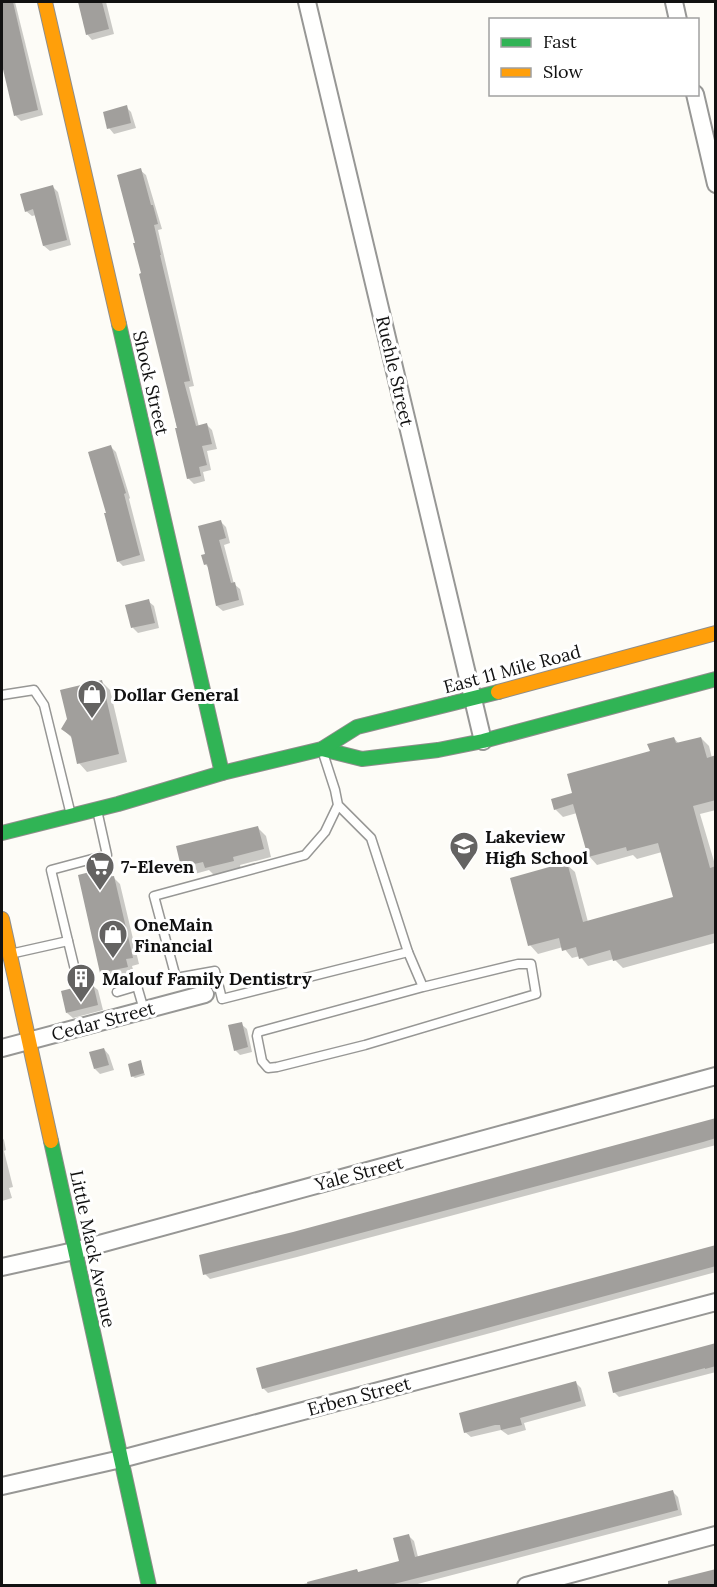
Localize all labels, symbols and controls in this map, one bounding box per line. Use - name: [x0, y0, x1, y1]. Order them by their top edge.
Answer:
- legend: [489, 18, 699, 96]
- text: Fast: [543, 30, 577, 53]
- text: Slow: [543, 60, 583, 83]
- street label: Ruehle Street: [371, 313, 419, 429]
- street label: Shock Street: [128, 329, 174, 438]
- street label: East 11 Mile Road: [441, 640, 583, 698]
- shop icon: Dollar General: [76, 678, 108, 720]
- place label: Dollar General: [113, 683, 239, 706]
- place label: Lakeview High School: [485, 825, 589, 869]
- school or university icon: Lakeview High School: [448, 830, 480, 872]
- supermarket icon: 7-Eleven: [84, 850, 116, 892]
- place label: 7-Eleven: [121, 855, 195, 878]
- place label: OneMain Financial: [134, 913, 213, 957]
- shop icon: OneMain Financial: [97, 918, 129, 960]
- building icon: Malouf Family Dentistry: [65, 962, 97, 1004]
- place label: Malouf Family Dentistry: [102, 967, 312, 990]
- street label: Cedar Street: [49, 996, 157, 1046]
- street label: Yale Street: [311, 1150, 406, 1196]
- street label: Little Mack Avenue: [65, 1168, 121, 1330]
- street label: Erben Street: [305, 1371, 413, 1421]

